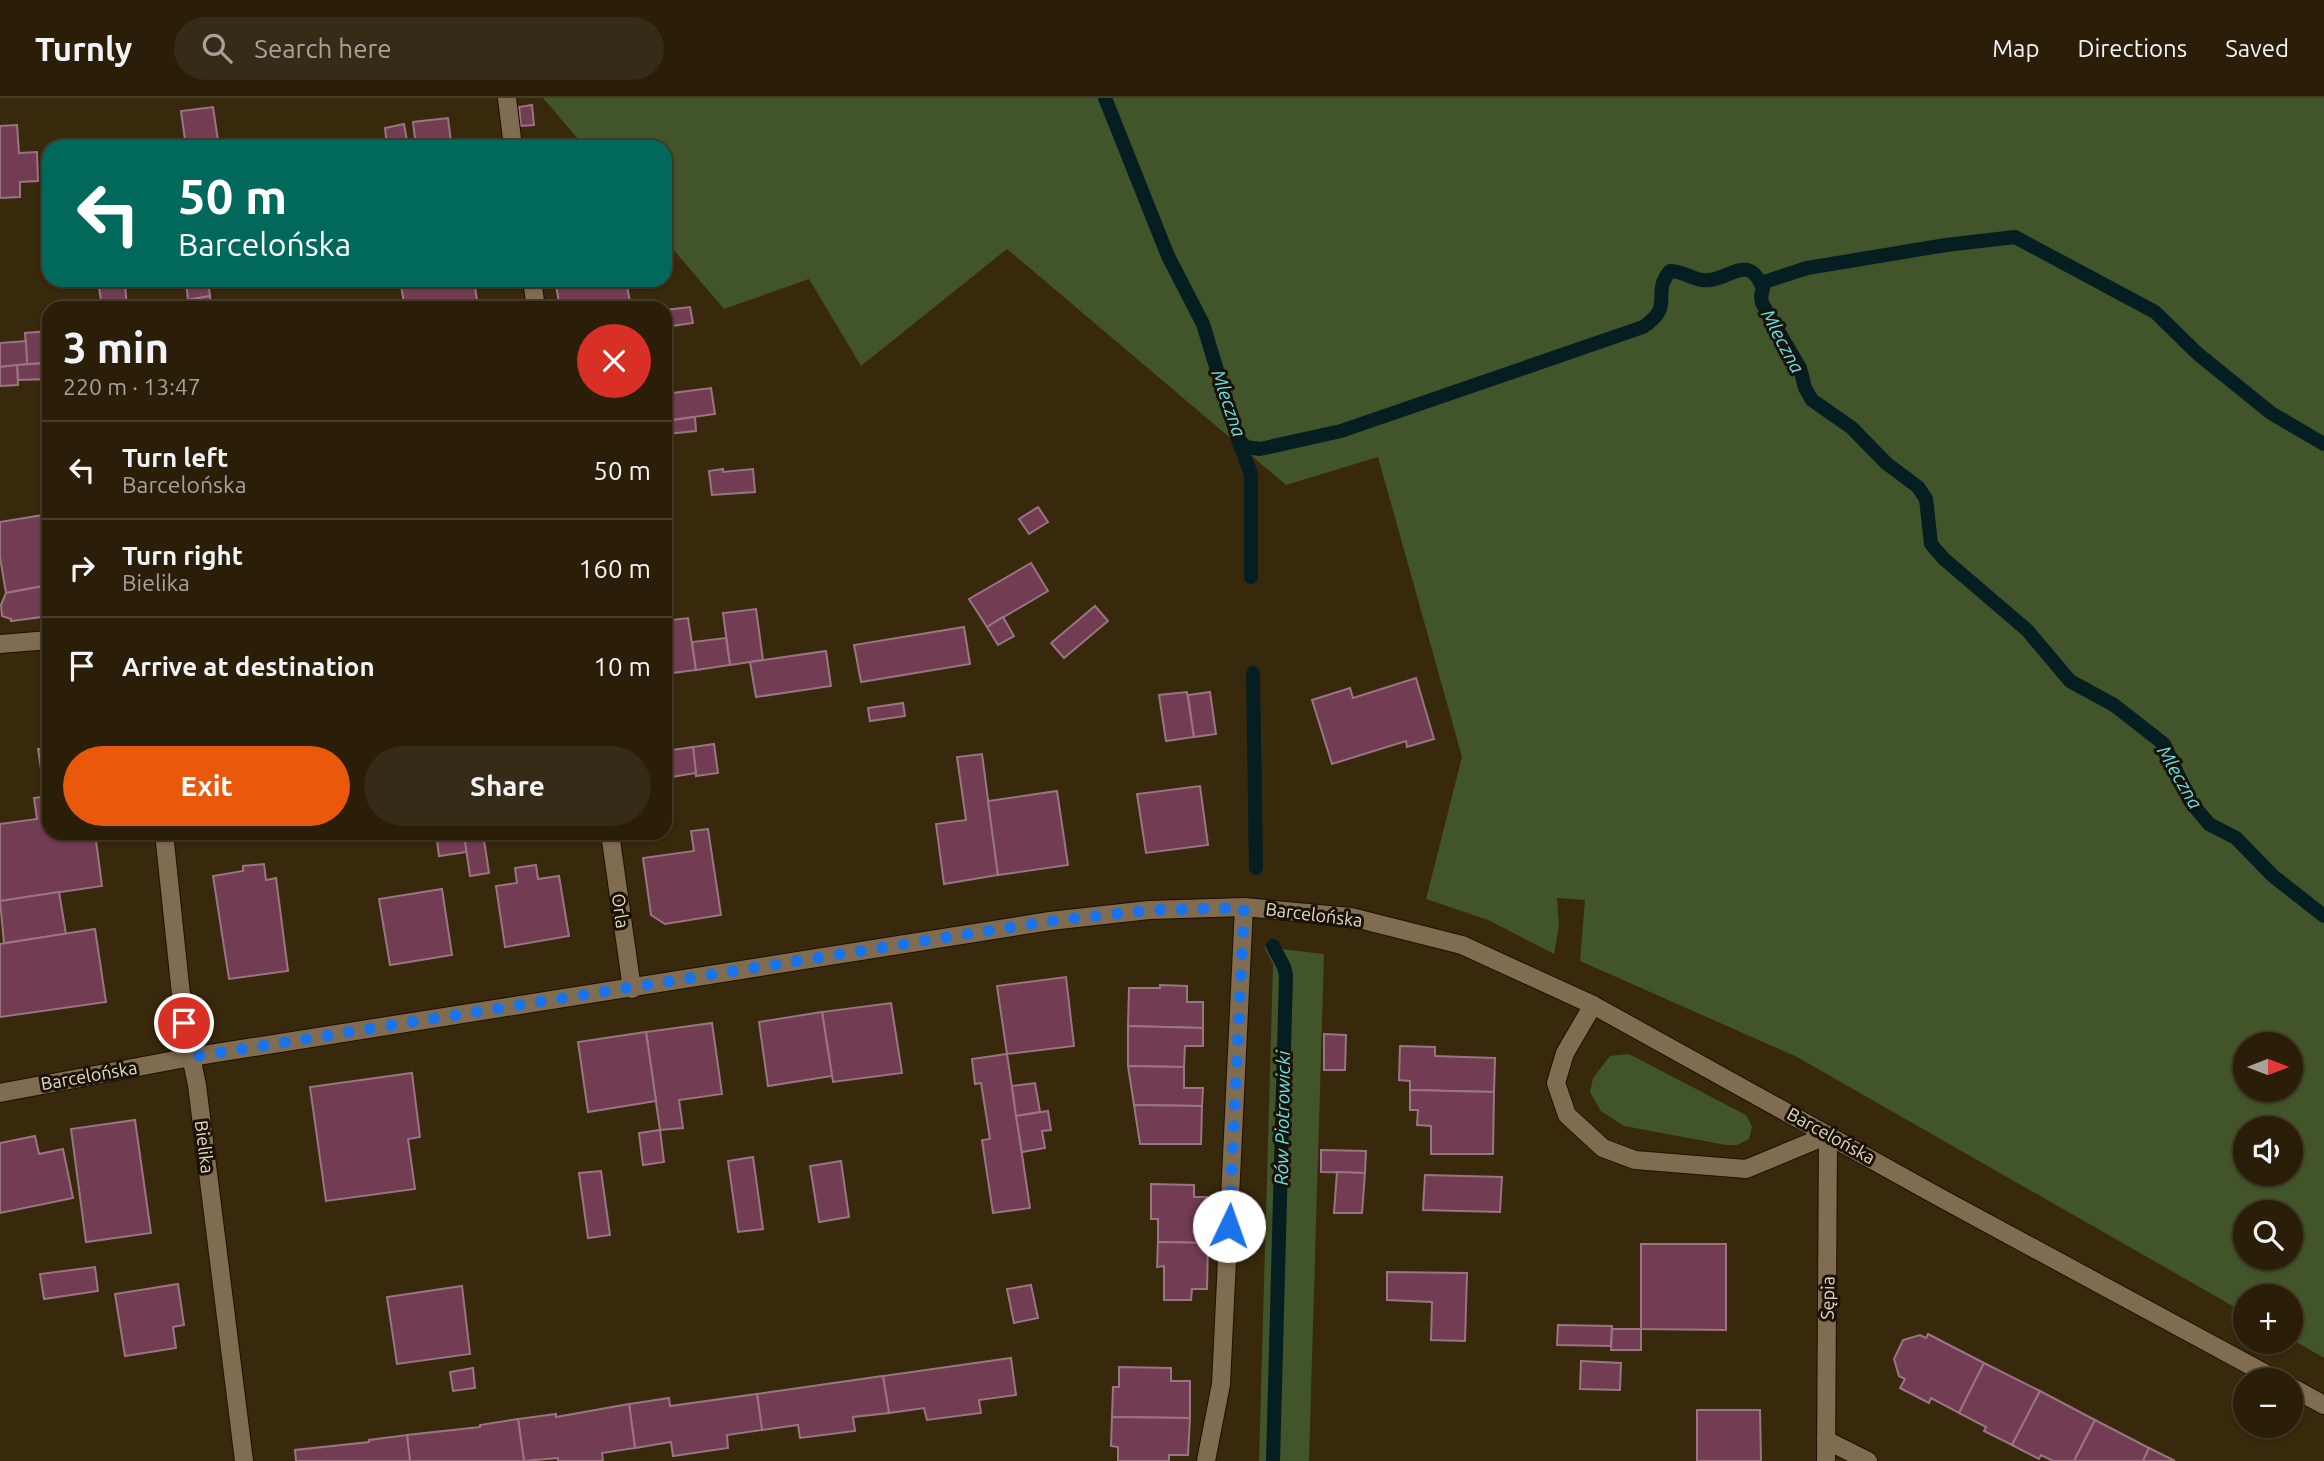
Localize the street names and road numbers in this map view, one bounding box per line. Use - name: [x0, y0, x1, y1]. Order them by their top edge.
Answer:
- street label: Orla: [609, 892, 633, 929]
- street label: Barcelońska: [1265, 898, 1364, 930]
- street label: Barcelońska: [39, 1057, 139, 1093]
- street label: Barcelońska: [1784, 1103, 1879, 1167]
- street label: Bielika: [192, 1119, 218, 1174]
- street label: Sępia: [1817, 1276, 1837, 1320]

